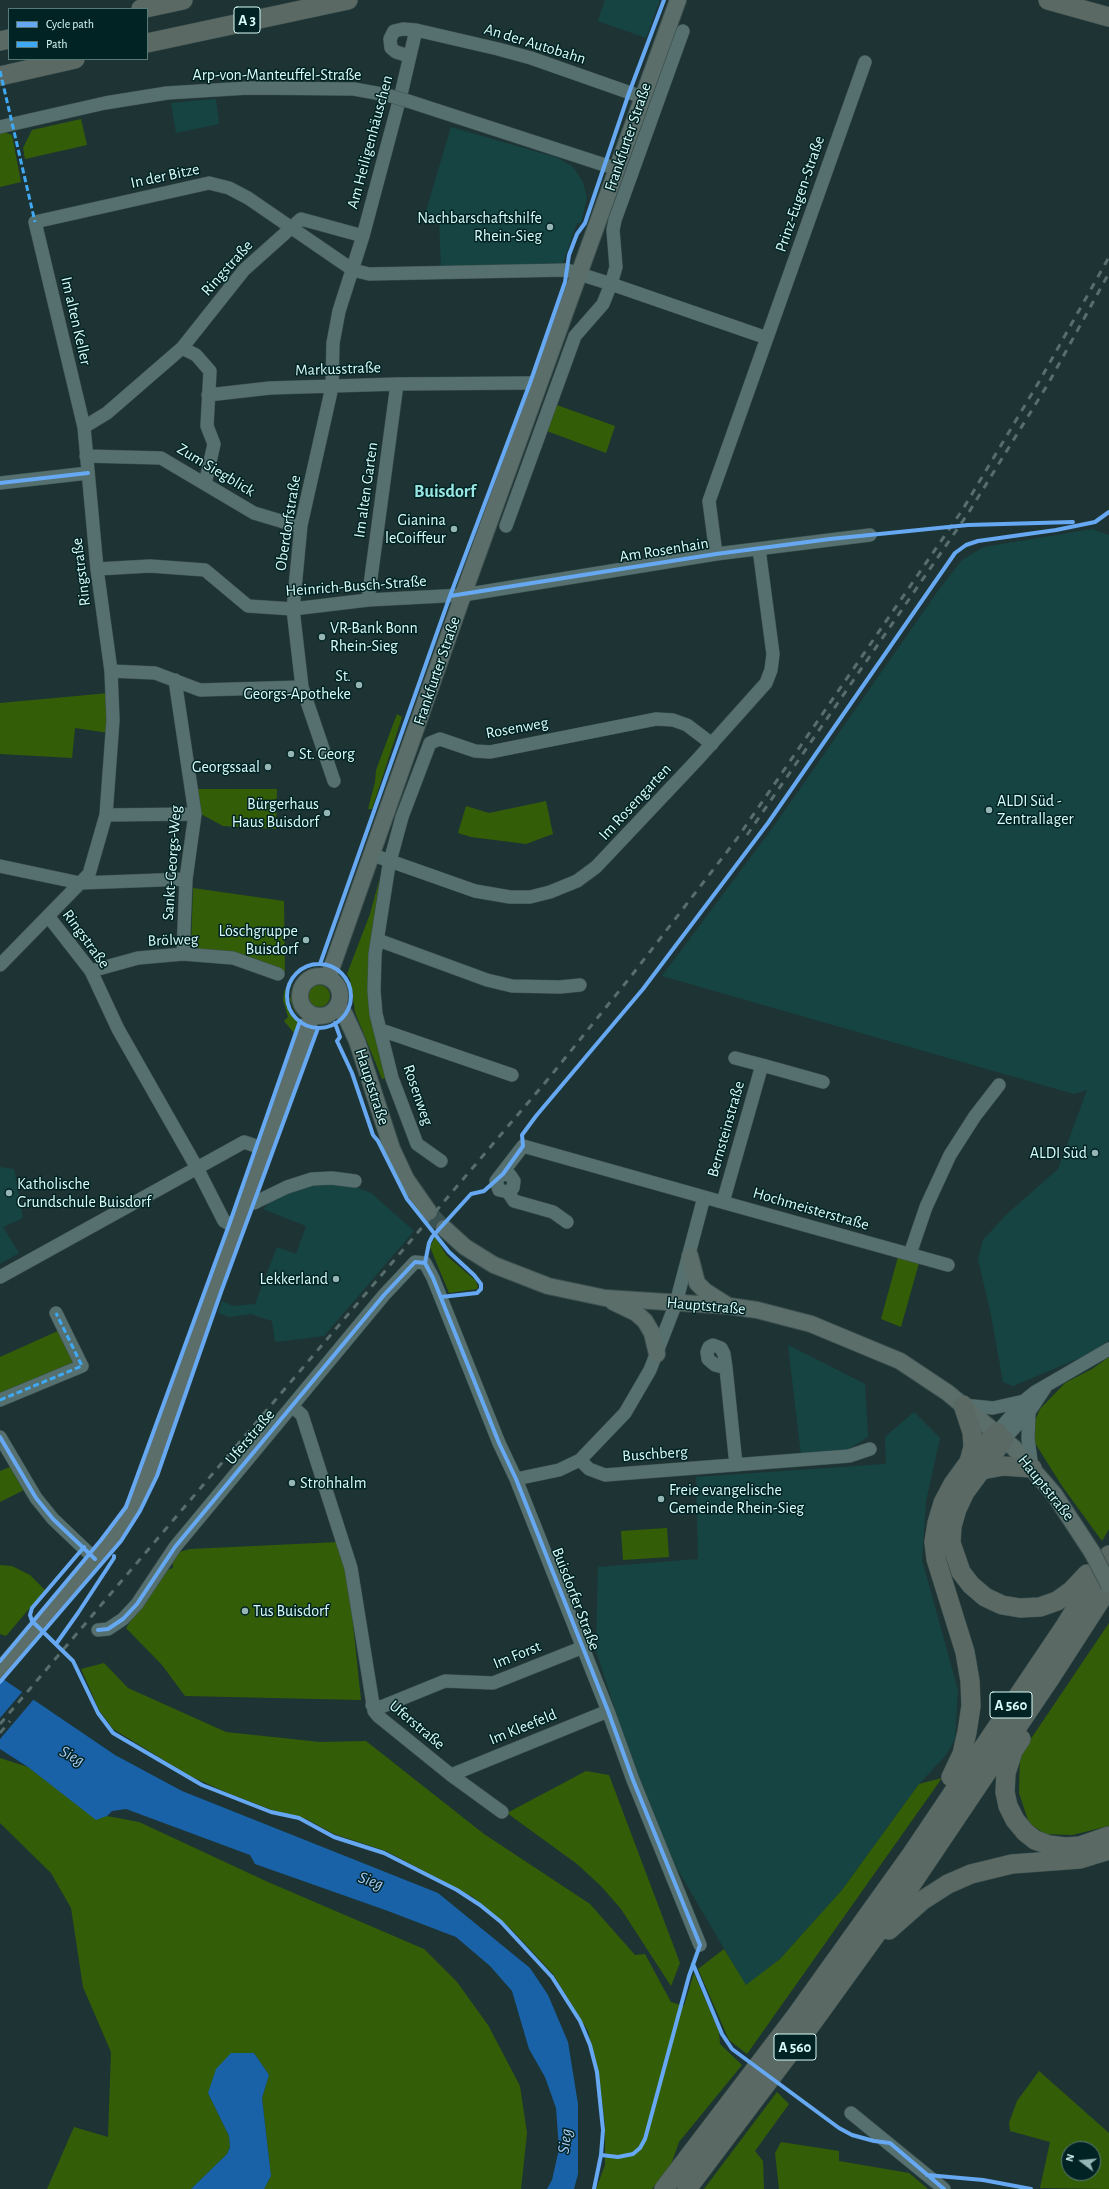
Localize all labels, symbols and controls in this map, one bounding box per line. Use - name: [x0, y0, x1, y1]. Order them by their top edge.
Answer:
- road number: A 3: [234, 7, 260, 33]
- legend: [8, 8, 148, 60]
- text: Cycle path: [46, 18, 94, 30]
- street label: An der Autobahn: [482, 19, 588, 69]
- text: Path: [46, 38, 68, 50]
- street label: Arp-von-Manteuffel-Straße: [193, 65, 361, 85]
- street label: Am Heiligenhäuschen: [343, 73, 397, 211]
- street label: Frankfurter Straße: [600, 80, 656, 194]
- street label: Prinz-Eugen-Straße: [771, 133, 829, 255]
- street label: In der Bitze: [129, 159, 201, 193]
- place label: Nachbarschaftshilfe Rhein-Sieg: [417, 208, 542, 246]
- marker: Nachbarschaftshilfe Rhein-Sieg: [545, 222, 555, 232]
- street label: Ringstraße: [197, 236, 257, 300]
- street label: Im alten Keller: [56, 275, 96, 367]
- street label: Markusstraße: [295, 358, 381, 380]
- street label: Zum Siegblick: [174, 439, 258, 501]
- street label: Im alten Garten: [350, 441, 382, 539]
- street label: Oberdorfstraße: [271, 474, 305, 572]
- district label: Buisdorf: [414, 481, 476, 503]
- place label: Gianina leCoiffeur: [385, 510, 446, 548]
- marker: Gianina leCoiffeur: [449, 524, 459, 534]
- street label: Am Rosenhain: [618, 533, 710, 567]
- street label: Ringstraße: [67, 537, 95, 607]
- street label: Heinrich-Busch-Straße: [285, 571, 427, 601]
- street label: Frankfurter Straße: [409, 614, 465, 728]
- place label: VR-Bank Bonn Rhein-Sieg: [330, 618, 418, 656]
- marker: VR-Bank Bonn Rhein-Sieg: [317, 632, 327, 642]
- place label: St. Georgs-Apotheke: [244, 666, 351, 704]
- marker: St. Georgs-Apotheke: [354, 680, 364, 690]
- street label: Rosenweg: [484, 713, 550, 743]
- place label: St. Georg: [299, 744, 355, 764]
- marker: St. Georg: [286, 749, 296, 759]
- place label: Georgssaal: [192, 757, 260, 777]
- street label: Im Rosengarten: [595, 760, 675, 844]
- marker: Georgssaal: [263, 762, 273, 772]
- place label: ALDI Süd - Zentrallager: [997, 791, 1074, 829]
- place label: Bürgerhaus Haus Buisdorf: [232, 794, 319, 832]
- street label: Sankt-Georgs-Weg: [158, 805, 186, 921]
- marker: ALDI Süd - Zentrallager: [984, 805, 994, 815]
- marker: Bürgerhaus Haus Buisdorf: [322, 808, 332, 818]
- street label: Ringstraße: [58, 906, 114, 972]
- place label: Löschgruppe Buisdorf: [219, 921, 298, 959]
- street label: Brölweg: [147, 930, 199, 950]
- marker: Löschgruppe Buisdorf: [301, 935, 311, 945]
- street label: Hauptstraße: [351, 1046, 393, 1128]
- street label: Rosenweg: [399, 1062, 437, 1128]
- street label: Bernsteinstraße: [703, 1079, 749, 1179]
- place label: ALDI Süd: [1030, 1143, 1087, 1163]
- marker: ALDI Süd: [1090, 1148, 1100, 1158]
- place label: Katholische Grundschule Buisdorf: [17, 1174, 151, 1212]
- street label: Hochmeisterstraße: [751, 1183, 871, 1235]
- marker: Katholische Grundschule Buisdorf: [4, 1188, 14, 1198]
- place label: Lekkerland: [260, 1269, 328, 1289]
- marker: Lekkerland: [331, 1274, 341, 1284]
- street label: Hauptstraße: [666, 1293, 746, 1319]
- street label: Uferstraße: [221, 1405, 279, 1469]
- street label: Buschberg: [622, 1442, 688, 1466]
- street label: Hauptstraße: [1014, 1451, 1078, 1525]
- place label: Strohhalm: [300, 1473, 366, 1493]
- marker: Strohhalm: [287, 1478, 297, 1488]
- place label: Freie evangelische Gemeinde Rhein-Sieg: [669, 1480, 804, 1518]
- marker: Freie evangelische Gemeinde Rhein-Sieg: [656, 1494, 666, 1504]
- street label: Buisdorfer Straße: [548, 1545, 604, 1653]
- place label: Tus Buisdorf: [253, 1601, 329, 1621]
- marker: Tus Buisdorf: [240, 1606, 250, 1616]
- street label: Im Forst: [490, 1637, 544, 1673]
- road number: A 560: [990, 1692, 1032, 1718]
- street label: Uferstraße: [385, 1696, 449, 1754]
- street label: Im Kleefeld: [486, 1705, 560, 1749]
- water label: Sieg: [56, 1741, 88, 1771]
- water label: Sieg: [356, 1867, 386, 1895]
- road number: A 560: [774, 2034, 816, 2060]
- water label: Sieg: [553, 2127, 577, 2155]
- north arrow: [1061, 2141, 1101, 2181]
- text: N: [1064, 2153, 1076, 2163]

